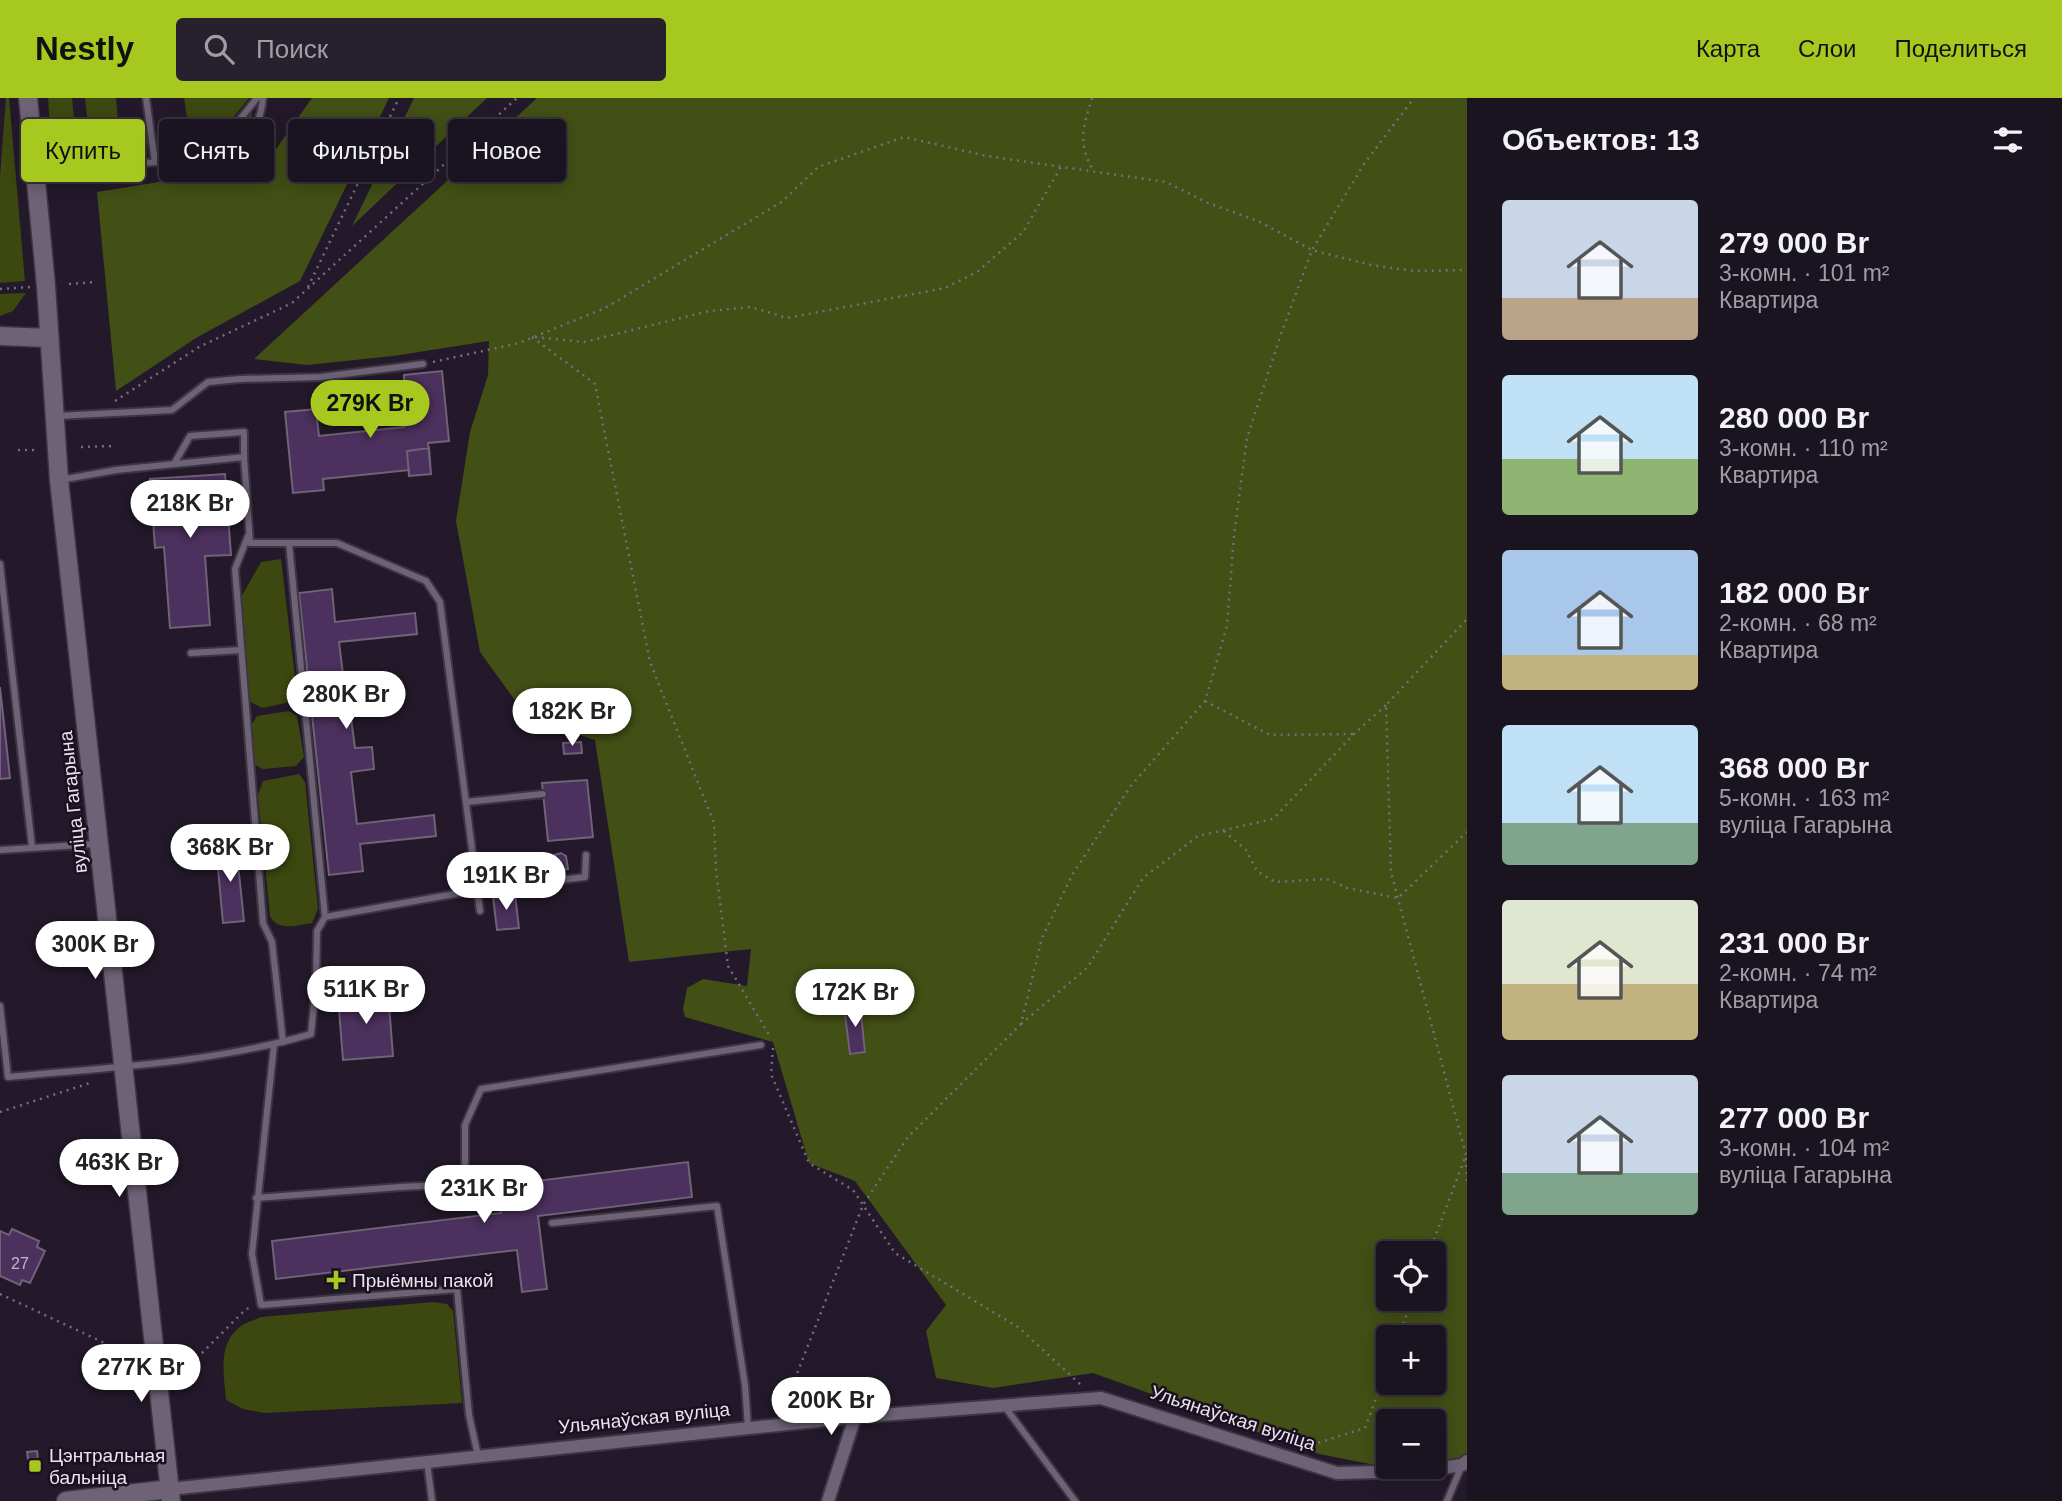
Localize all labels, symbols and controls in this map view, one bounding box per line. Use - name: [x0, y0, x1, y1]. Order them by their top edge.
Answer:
- search box: [176, 18, 666, 81]
- text: Nestly: [35, 30, 134, 67]
- icon: search: [200, 30, 238, 68]
- text: Поиск: [256, 34, 328, 64]
- text: Карта: [1696, 35, 1760, 62]
- text: Слои: [1798, 35, 1856, 62]
- text: Поделиться: [1894, 35, 2027, 62]
- chip: Купить: [21, 119, 145, 182]
- chip: Снять: [159, 119, 274, 182]
- chip: Фильтры: [288, 119, 434, 182]
- chip: Новое: [448, 119, 566, 182]
- icon: filters: [1989, 121, 2027, 159]
- text: Объектов: 13: [1502, 123, 1700, 156]
- text: 279 000 Br: [1719, 226, 1869, 259]
- icon: home: [1558, 228, 1642, 312]
- text: 3-комн. · 101 m²: [1719, 260, 1890, 286]
- text: Квартира: [1719, 287, 1818, 313]
- pin: 279K Br: [305, 380, 435, 440]
- text: 279K Br: [327, 390, 413, 416]
- text: 280 000 Br: [1719, 401, 1869, 434]
- icon: home: [1558, 403, 1642, 487]
- text: 3-комн. · 110 m²: [1719, 435, 1888, 461]
- text: Квартира: [1719, 462, 1818, 488]
- pin: 218K Br: [125, 480, 255, 540]
- text: 218K Br: [147, 490, 233, 516]
- text: 182 000 Br: [1719, 576, 1869, 609]
- icon: home: [1558, 578, 1642, 662]
- text: 2-комн. · 68 m²: [1719, 610, 1877, 636]
- text: Квартира: [1719, 637, 1818, 663]
- pin: 280K Br: [281, 672, 411, 731]
- text: 280K Br: [303, 681, 389, 707]
- pin: 182K Br: [507, 688, 637, 748]
- text: 182K Br: [529, 698, 615, 724]
- street label: вуліца Гагарына: [55, 729, 91, 874]
- text: 368 000 Br: [1719, 751, 1869, 784]
- icon: home: [1558, 753, 1642, 837]
- text: 5-комн. · 163 m²: [1719, 785, 1890, 811]
- text: вуліца Гагарына: [1719, 812, 1892, 838]
- pin: 368K Br: [165, 824, 295, 884]
- text: 368K Br: [187, 834, 273, 860]
- pin: 191K Br: [441, 852, 571, 912]
- text: 191K Br: [463, 862, 549, 888]
- pin: 300K Br: [30, 922, 160, 981]
- text: 231 000 Br: [1719, 926, 1869, 959]
- icon: home: [1558, 928, 1642, 1012]
- text: 300K Br: [52, 931, 138, 957]
- text: 2-комн. · 74 m²: [1719, 960, 1877, 986]
- pin: 511K Br: [301, 967, 431, 1026]
- pin: 172K Br: [790, 970, 920, 1029]
- text: 511K Br: [323, 976, 409, 1002]
- text: 172K Br: [812, 979, 898, 1005]
- text: Квартира: [1719, 987, 1818, 1013]
- text: 277 000 Br: [1719, 1101, 1869, 1134]
- icon: home: [1558, 1103, 1642, 1187]
- text: 3-комн. · 104 m²: [1719, 1135, 1890, 1161]
- pin: 463K Br: [54, 1140, 184, 1199]
- text: 463K Br: [76, 1149, 162, 1175]
- text: вуліца Гагарына: [1719, 1162, 1892, 1188]
- pin: 231K Br: [419, 1166, 549, 1225]
- text: 231K Br: [441, 1175, 527, 1201]
- map controls: [1376, 1241, 1446, 1479]
- button: locate: [1376, 1241, 1446, 1311]
- house number: 27: [11, 1255, 29, 1272]
- marker: Прыёмны пакой: [326, 1270, 346, 1290]
- place label: Прыёмны пакой: [352, 1270, 494, 1291]
- button: +: [1376, 1325, 1446, 1395]
- pin: 277K Br: [76, 1344, 206, 1404]
- text: 277K Br: [98, 1354, 184, 1380]
- pin: 200K Br: [766, 1378, 896, 1437]
- street label: Ульянаўская вуліца: [1148, 1381, 1319, 1455]
- text: 200K Br: [788, 1387, 874, 1413]
- street label: Ульянаўская вуліца: [557, 1398, 731, 1437]
- button: −: [1376, 1409, 1446, 1479]
- place label: Цэнтральная бальніца: [49, 1445, 165, 1488]
- marker: Цэнтральная бальніца: [27, 1458, 43, 1474]

